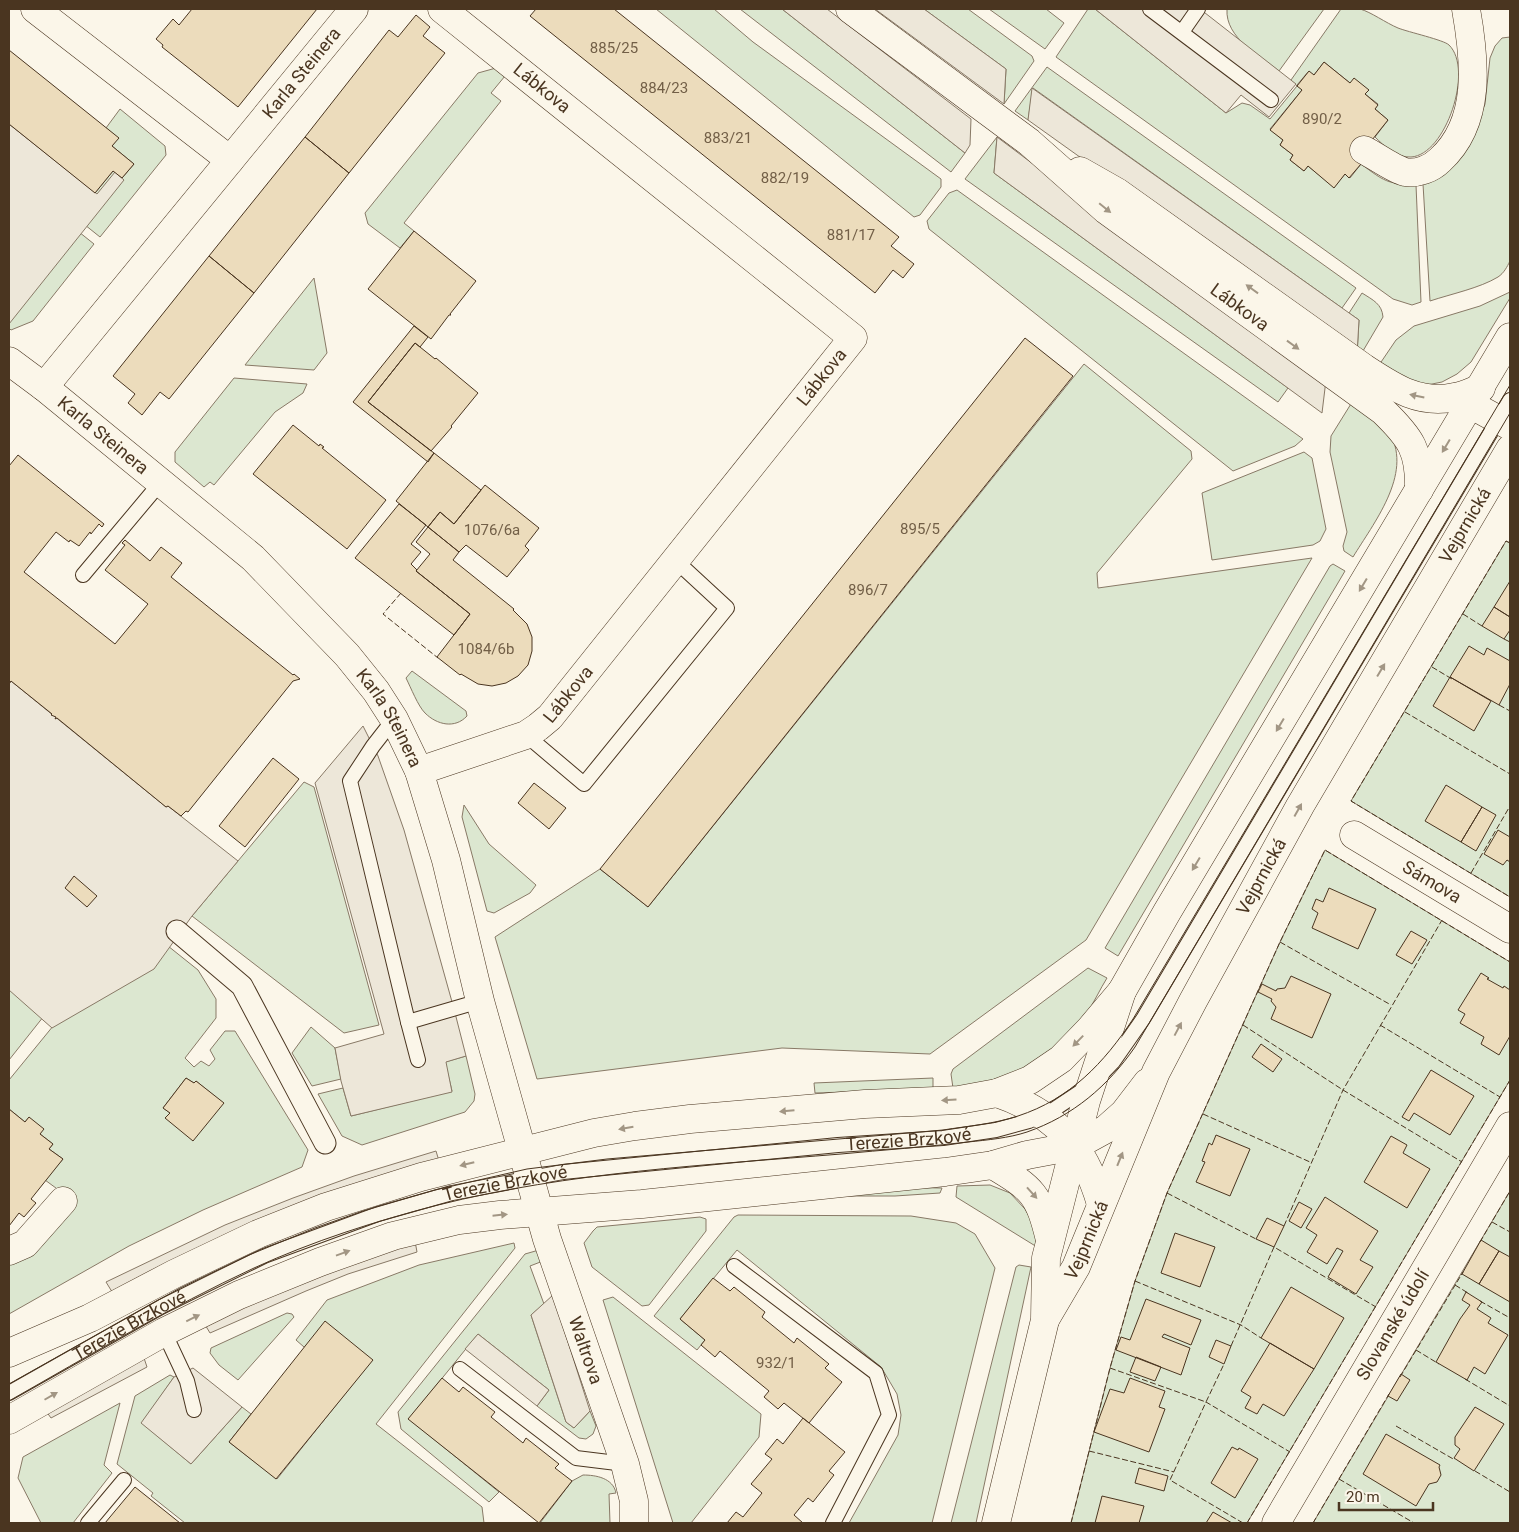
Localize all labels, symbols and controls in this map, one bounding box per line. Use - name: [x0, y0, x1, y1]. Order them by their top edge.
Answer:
- street label: Karla Steinera: [258, 23, 345, 122]
- house number: 885/25: [590, 39, 638, 57]
- street label: Lábkova: [510, 58, 575, 117]
- house number: 884/23: [640, 79, 688, 97]
- house number: 890/2: [1302, 110, 1342, 128]
- house number: 883/21: [704, 129, 752, 147]
- house number: 882/19: [761, 169, 809, 187]
- one-way arrow: [1098, 203, 1111, 214]
- house number: 881/17: [827, 226, 875, 244]
- street label: Lábkova: [1207, 278, 1273, 335]
- one-way arrow: [1245, 284, 1259, 294]
- one-way arrow: [1286, 340, 1300, 350]
- street label: Lábkova: [792, 344, 850, 410]
- street label: Karla Steinera: [54, 392, 153, 478]
- one-way arrow: [1410, 392, 1425, 400]
- one-way arrow: [1442, 439, 1451, 452]
- street label: Vejprnická: [1434, 484, 1495, 567]
- house number: 895/5: [900, 520, 940, 538]
- house number: 1076/6a: [464, 521, 520, 539]
- one-way arrow: [1359, 579, 1368, 592]
- house number: 896/7: [848, 581, 888, 599]
- house number: 1084/6b: [458, 640, 514, 658]
- street label: Lábkova: [539, 661, 597, 727]
- one-way arrow: [1376, 663, 1385, 676]
- street label: Karla Steinera: [352, 664, 427, 771]
- one-way arrow: [1275, 718, 1284, 731]
- one-way arrow: [1294, 803, 1303, 816]
- street label: Vejprnická: [1231, 834, 1290, 918]
- street label: Sámova: [1399, 856, 1465, 907]
- one-way arrow: [1192, 858, 1201, 871]
- one-way arrow: [1174, 1022, 1182, 1036]
- one-way arrow: [1073, 1035, 1085, 1047]
- one-way arrow: [941, 1097, 957, 1105]
- one-way arrow: [779, 1107, 795, 1115]
- street label: Terezie Brzkové: [845, 1123, 973, 1154]
- one-way arrow: [617, 1124, 633, 1132]
- one-way arrow: [1116, 1151, 1124, 1166]
- street label: Terezie Brzkové: [440, 1160, 569, 1205]
- one-way arrow: [460, 1161, 475, 1169]
- one-way arrow: [1026, 1187, 1038, 1199]
- street label: Vejprnická: [1060, 1197, 1112, 1283]
- one-way arrow: [492, 1211, 508, 1219]
- one-way arrow: [335, 1249, 350, 1256]
- street label: Slovanské údolí: [1352, 1265, 1433, 1384]
- street label: Terezie Brzkové: [69, 1285, 189, 1365]
- street label: Waltrova: [565, 1313, 607, 1387]
- one-way arrow: [186, 1314, 201, 1322]
- house number: 932/1: [756, 1354, 796, 1372]
- one-way arrow: [45, 1392, 58, 1401]
- scale bar: [1339, 1480, 1433, 1512]
- text: 20 m: [1346, 1488, 1380, 1506]

